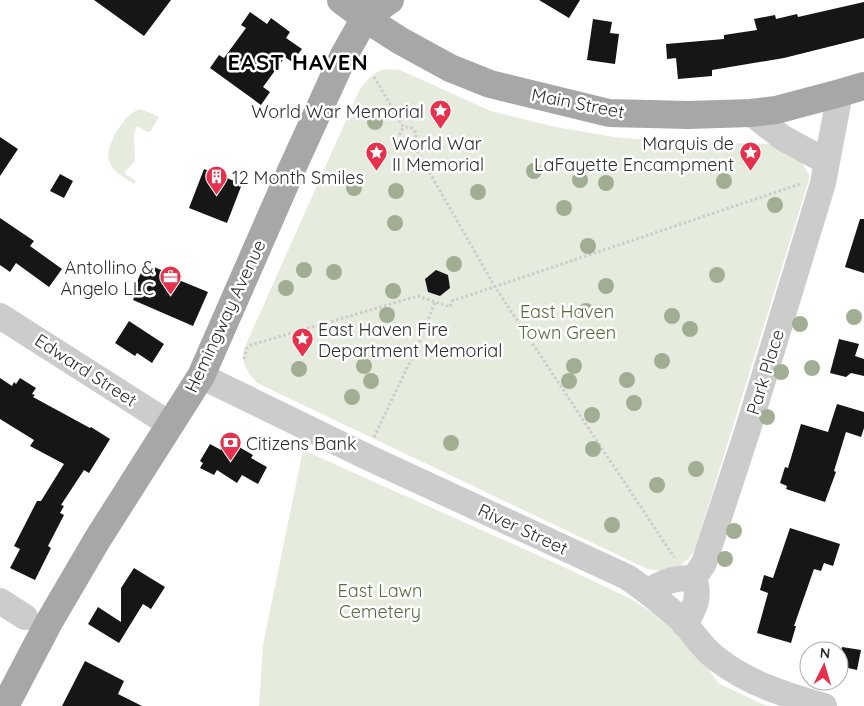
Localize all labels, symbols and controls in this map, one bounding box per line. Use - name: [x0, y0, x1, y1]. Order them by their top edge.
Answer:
- district label: EAST HAVEN: [227, 48, 369, 76]
- street label: Main Street: [530, 83, 626, 123]
- place icon: World War Memorial: [428, 99, 452, 130]
- place label: World War Memorial: [251, 100, 424, 123]
- place label: World War II Memorial: [392, 132, 484, 176]
- place label: Marquis de LaFayette Encampment: [534, 132, 734, 176]
- place icon: World War II Memorial: [364, 141, 388, 172]
- place icon: Marquis de LaFayette Encampment: [738, 141, 762, 172]
- building icon: 12 Month Smiles: [204, 165, 228, 196]
- place label: 12 Month Smiles: [232, 166, 364, 189]
- street label: Hemingway Avenue: [179, 236, 271, 396]
- place label: Antollino & Angelo LLC: [60, 256, 154, 300]
- office icon: Antollino & Angelo LLC: [158, 265, 182, 296]
- park label: East Haven Town Green: [518, 300, 616, 344]
- place label: East Haven Fire Department Memorial: [318, 318, 502, 362]
- street label: Park Place: [741, 326, 789, 418]
- place icon: East Haven Fire Department Memorial: [290, 327, 314, 358]
- street label: Edward Street: [31, 328, 141, 412]
- bank icon: Citizens Bank: [218, 431, 242, 462]
- place label: Citizens Bank: [246, 432, 357, 455]
- street label: River Street: [474, 498, 572, 560]
- park label: East Lawn Cemetery: [338, 579, 422, 623]
- north arrow: [799, 641, 849, 691]
- text: N: [819, 644, 831, 662]

